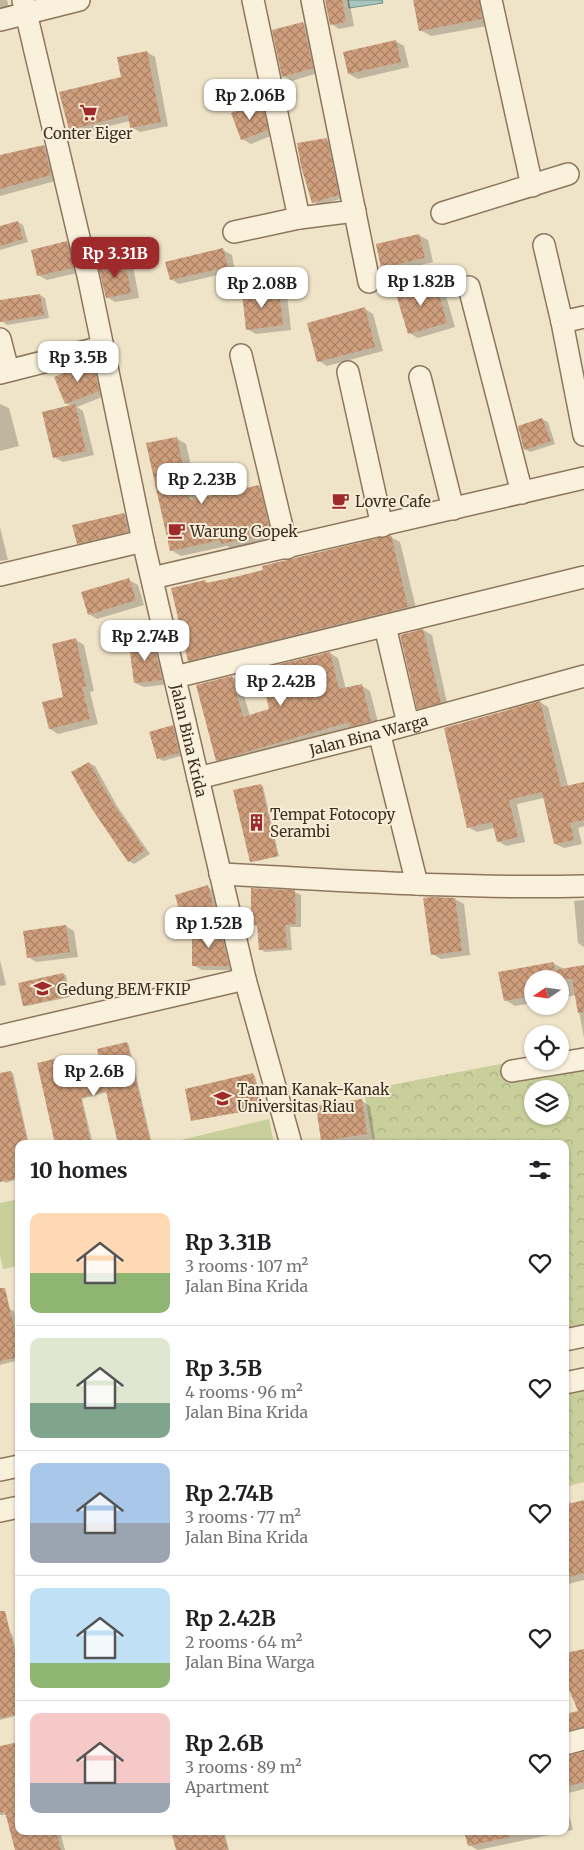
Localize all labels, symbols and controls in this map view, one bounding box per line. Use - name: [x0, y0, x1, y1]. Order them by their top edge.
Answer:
- pin: Rp 2.06B: [198, 78, 302, 121]
- text: Rp 2.06B: [215, 85, 285, 105]
- supermarket icon: Conter Eiger: [78, 102, 98, 122]
- place label: Conter Eiger: [43, 124, 133, 143]
- pin: Rp 3.31B: [63, 236, 167, 279]
- text: Rp 3.31B: [82, 243, 148, 263]
- pin: Rp 1.82B: [369, 264, 473, 307]
- pin: Rp 2.08B: [210, 266, 314, 309]
- text: Rp 1.82B: [387, 271, 455, 291]
- text: Rp 2.08B: [227, 273, 297, 293]
- pin: Rp 3.5B: [32, 340, 124, 383]
- text: Rp 3.5B: [49, 347, 107, 367]
- pin: Rp 2.23B: [150, 462, 254, 505]
- text: Rp 2.23B: [168, 469, 236, 489]
- cafe icon: Lovre Cafe: [331, 491, 351, 511]
- place label: Lovre Cafe: [355, 492, 431, 511]
- cafe icon: Warung Gopek: [166, 521, 186, 541]
- place label: Warung Gopek: [189, 522, 298, 541]
- pin: Rp 2.74B: [93, 620, 197, 662]
- text: Rp 2.74B: [111, 626, 179, 646]
- pin: Rp 2.42B: [229, 664, 333, 707]
- text: Rp 2.42B: [246, 671, 316, 691]
- street label: Jalan Bina Krida: [167, 681, 212, 799]
- street label: Jalan Bina Warga: [306, 710, 430, 759]
- place label: Tempat Fotocopy Serambi: [270, 805, 396, 841]
- building icon: Tempat Fotocopy Serambi: [246, 813, 266, 833]
- pin: Rp 1.52B: [157, 906, 261, 949]
- text: Rp 1.52B: [176, 913, 242, 933]
- north arrow: [524, 970, 569, 1015]
- map controls: [524, 970, 569, 1125]
- school or university icon: Gedung BEM FKIP: [33, 979, 53, 999]
- place label: Gedung BEM FKIP: [57, 980, 191, 999]
- button: locate: [524, 1025, 569, 1070]
- pin: Rp 2.6B: [48, 1054, 140, 1097]
- text: Rp 2.6B: [64, 1061, 124, 1081]
- place label: Taman Kanak-Kanak Universitas Riau: [237, 1080, 390, 1116]
- button: layers: [524, 1080, 569, 1125]
- school or university icon: Taman Kanak-Kanak Universitas Riau: [213, 1088, 233, 1108]
- icon: filters: [526, 1156, 554, 1184]
- text: 10 homes: [30, 1157, 128, 1184]
- text: Rp 3.31B: [185, 1229, 271, 1256]
- icon: home: [70, 1233, 130, 1293]
- icon: heart: [526, 1249, 554, 1277]
- text: 3 rooms · 107 m²: [185, 1256, 308, 1276]
- text: Jalan Bina Krida: [185, 1276, 308, 1296]
- text: Rp 3.5B: [185, 1355, 262, 1382]
- icon: home: [70, 1358, 130, 1418]
- icon: heart: [526, 1374, 554, 1402]
- text: 4 rooms · 96 m²: [185, 1382, 303, 1402]
- text: Jalan Bina Krida: [185, 1402, 308, 1422]
- text: Rp 2.74B: [185, 1480, 273, 1507]
- icon: home: [70, 1483, 130, 1543]
- icon: heart: [526, 1499, 554, 1527]
- text: 3 rooms · 77 m²: [185, 1507, 301, 1527]
- text: Jalan Bina Krida: [185, 1527, 308, 1547]
- text: Rp 2.42B: [185, 1605, 276, 1632]
- icon: home: [70, 1608, 130, 1668]
- icon: heart: [526, 1624, 554, 1652]
- text: 2 rooms · 64 m²: [185, 1632, 303, 1652]
- text: Jalan Bina Warga: [185, 1652, 315, 1672]
- text: Rp 2.6B: [185, 1730, 263, 1757]
- icon: home: [70, 1733, 130, 1793]
- icon: heart: [526, 1749, 554, 1777]
- text: 3 rooms · 89 m²: [185, 1757, 302, 1777]
- text: Apartment: [185, 1777, 269, 1797]

